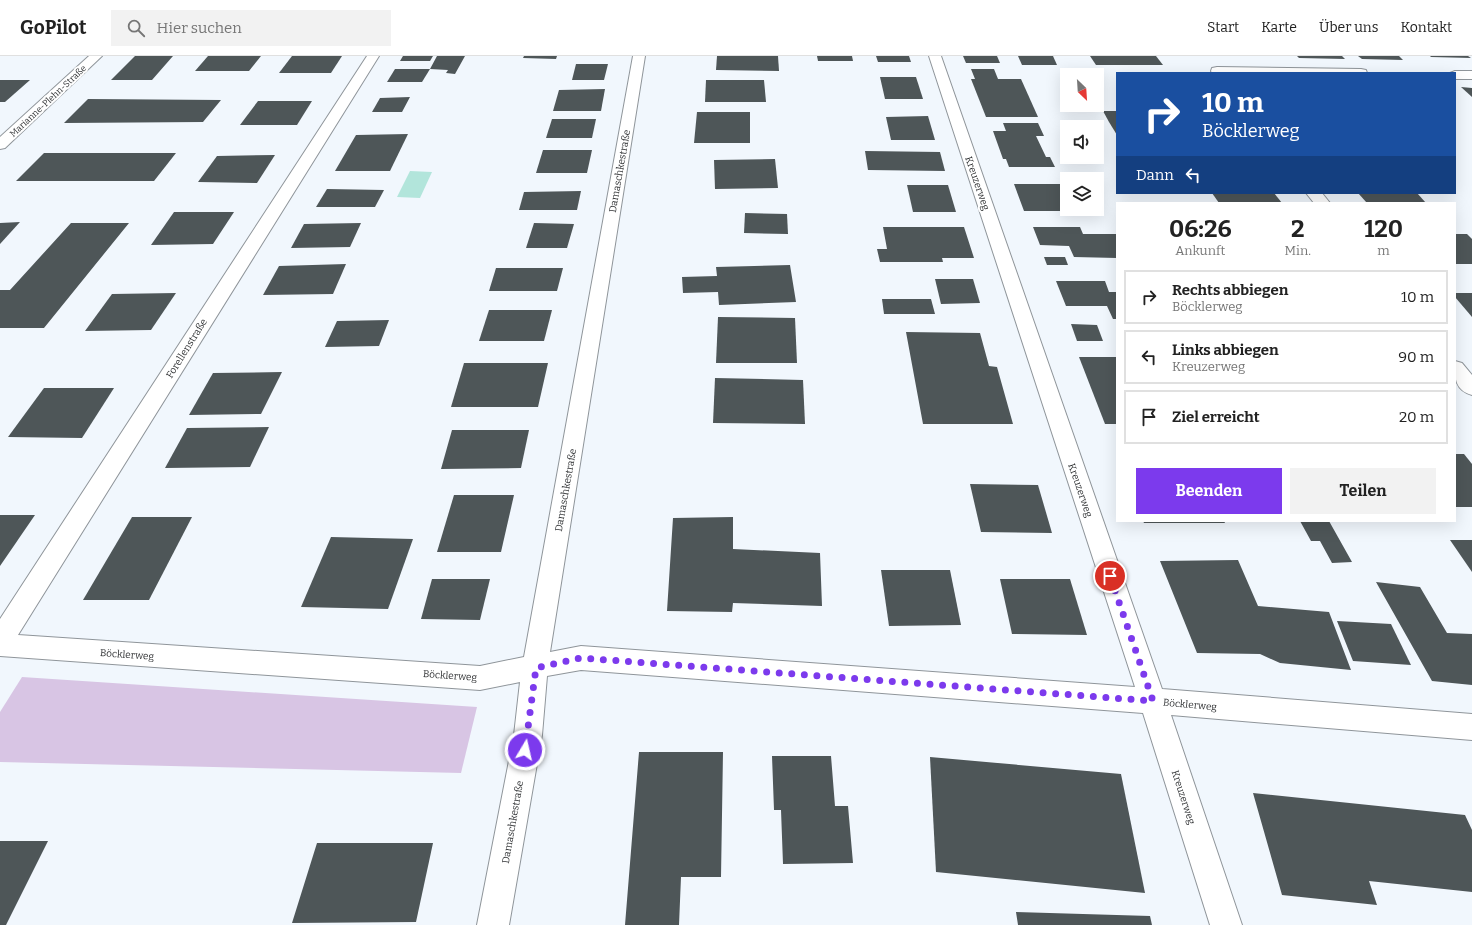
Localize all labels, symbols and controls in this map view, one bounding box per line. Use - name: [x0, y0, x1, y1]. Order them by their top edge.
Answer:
- search box: [111, 10, 391, 46]
- text: GoPilot: [20, 16, 87, 39]
- icon: search: [125, 17, 147, 39]
- text: Hier suchen: [157, 19, 242, 37]
- text: Start: [1207, 19, 1239, 36]
- text: Karte: [1261, 19, 1297, 36]
- text: Über uns: [1319, 19, 1378, 36]
- text: Kontakt: [1400, 19, 1452, 36]
- street label: Marianne-Plehn-Straße: [8, 63, 88, 139]
- north arrow: [1060, 68, 1104, 112]
- map controls: [1060, 68, 1104, 216]
- text: 10 m: [1202, 86, 1264, 119]
- icon: right: [1136, 88, 1188, 140]
- button: sound: [1060, 120, 1104, 164]
- text: Böcklerweg: [1202, 120, 1300, 142]
- street label: Damaschkestraße: [607, 129, 633, 214]
- street label: Kreuzerweg: [962, 155, 992, 212]
- icon: left: [1182, 164, 1204, 186]
- text: Dann: [1136, 166, 1174, 184]
- button: layers: [1060, 172, 1104, 216]
- text: 06:26: [1169, 215, 1232, 243]
- text: 2: [1291, 215, 1305, 243]
- text: 120: [1364, 215, 1403, 243]
- text: Ankunft: [1175, 243, 1225, 258]
- text: Min.: [1285, 243, 1311, 258]
- text: m: [1377, 243, 1390, 258]
- text: Rechts abbiegen: [1172, 281, 1288, 299]
- icon: right: [1138, 286, 1160, 308]
- text: 10 m: [1401, 288, 1434, 306]
- text: Böcklerweg: [1172, 299, 1243, 314]
- street label: Forellenstraße: [164, 317, 210, 381]
- text: Links abbiegen: [1172, 341, 1279, 359]
- icon: left: [1138, 346, 1160, 368]
- text: 90 m: [1398, 348, 1434, 366]
- text: Kreuzerweg: [1172, 359, 1245, 374]
- icon: arrive: [1138, 406, 1160, 428]
- text: Ziel erreicht: [1172, 408, 1260, 426]
- text: 20 m: [1399, 408, 1434, 426]
- street label: Damaschkestraße: [553, 448, 579, 533]
- street label: Kreuzerweg: [1065, 462, 1095, 519]
- button: Beenden: [1136, 468, 1282, 514]
- button: Teilen: [1290, 468, 1436, 514]
- pin: [1093, 559, 1127, 593]
- icon: arrive: [1099, 565, 1121, 587]
- street label: Böcklerweg: [99, 647, 155, 663]
- street label: Böcklerweg: [422, 668, 478, 684]
- street label: Böcklerweg: [1162, 697, 1218, 713]
- position arrow: [504, 729, 546, 771]
- street label: Kreuzerweg: [1169, 769, 1198, 826]
- street label: Damaschkestraße: [500, 780, 526, 865]

